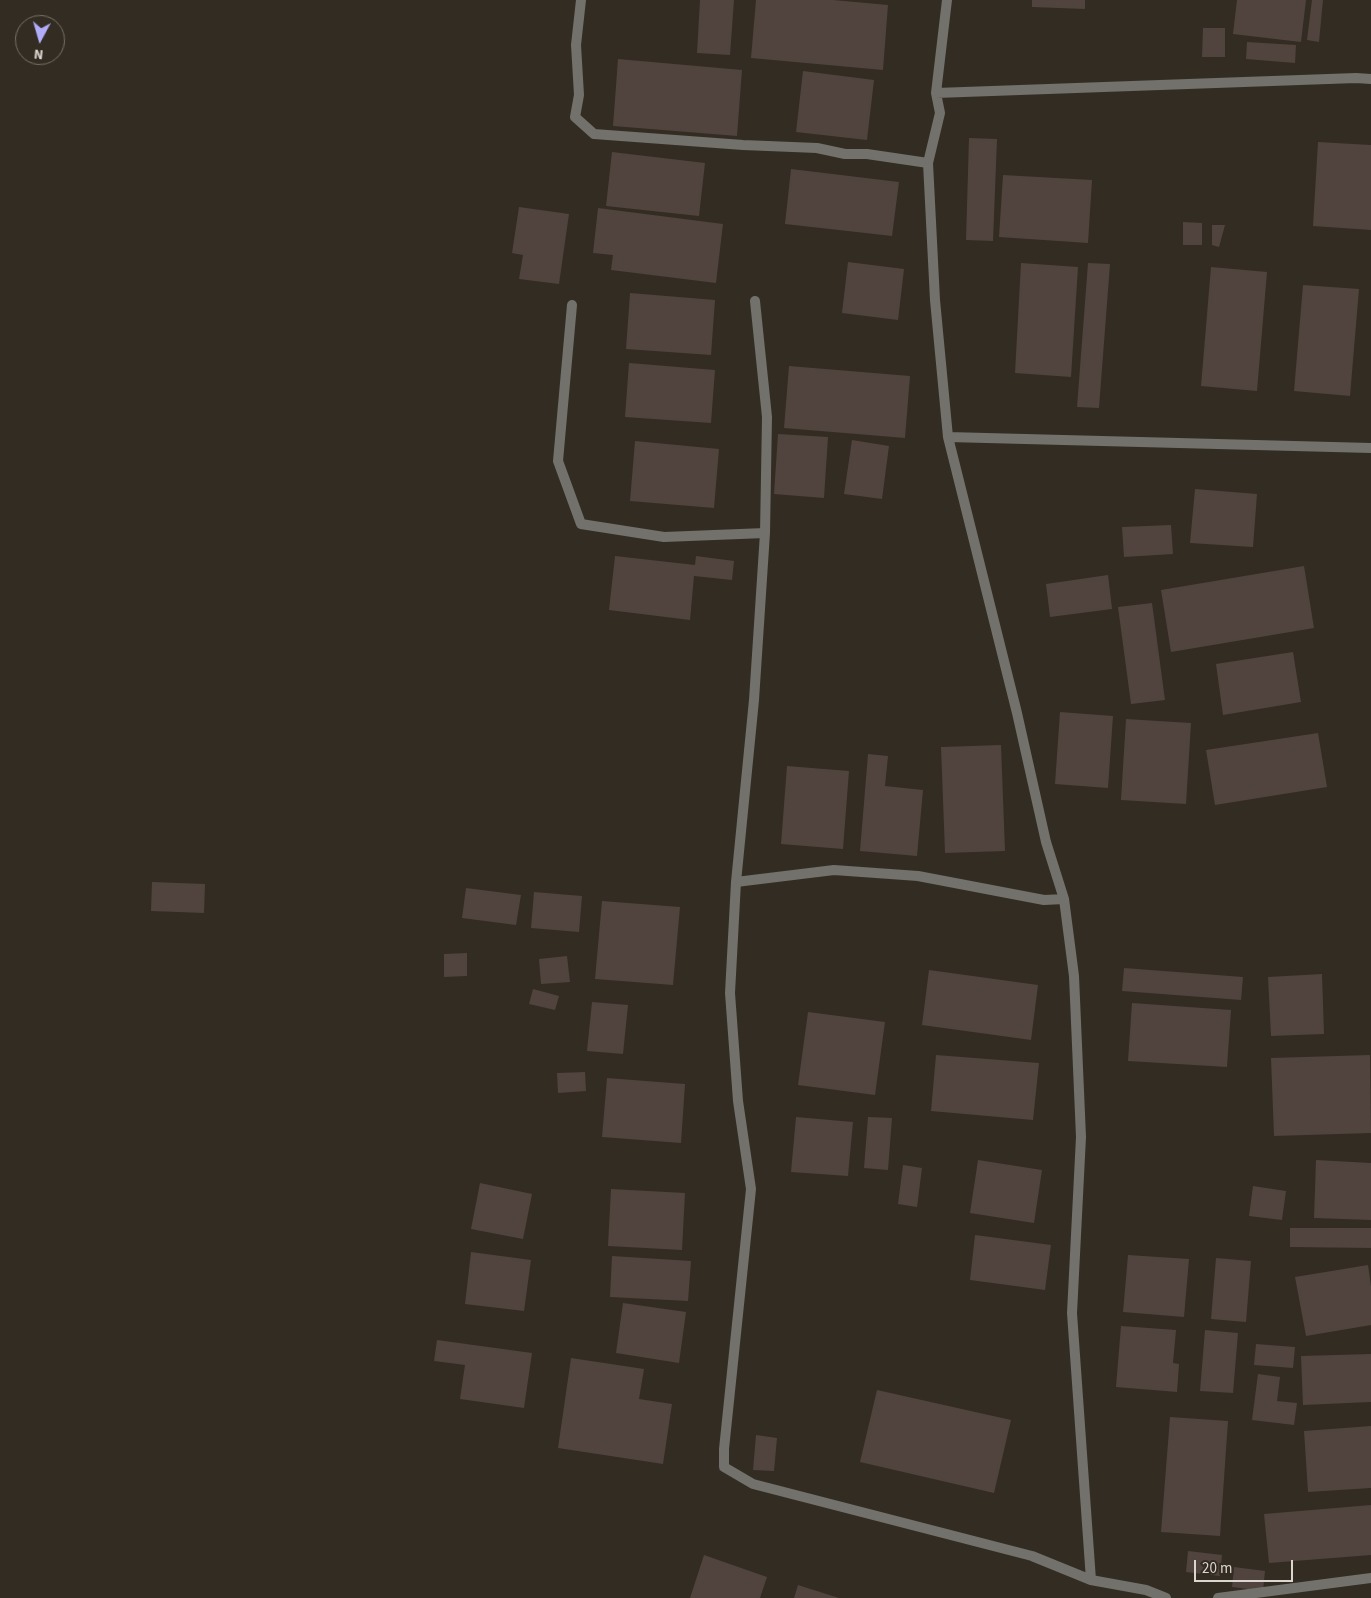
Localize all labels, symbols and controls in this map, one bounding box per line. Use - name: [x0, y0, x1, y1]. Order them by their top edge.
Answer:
- north arrow: [15, 15, 65, 65]
- text: N: [33, 43, 44, 64]
- scale bar: [1196, 1550, 1295, 1582]
- text: 20 m: [1202, 1558, 1232, 1579]

